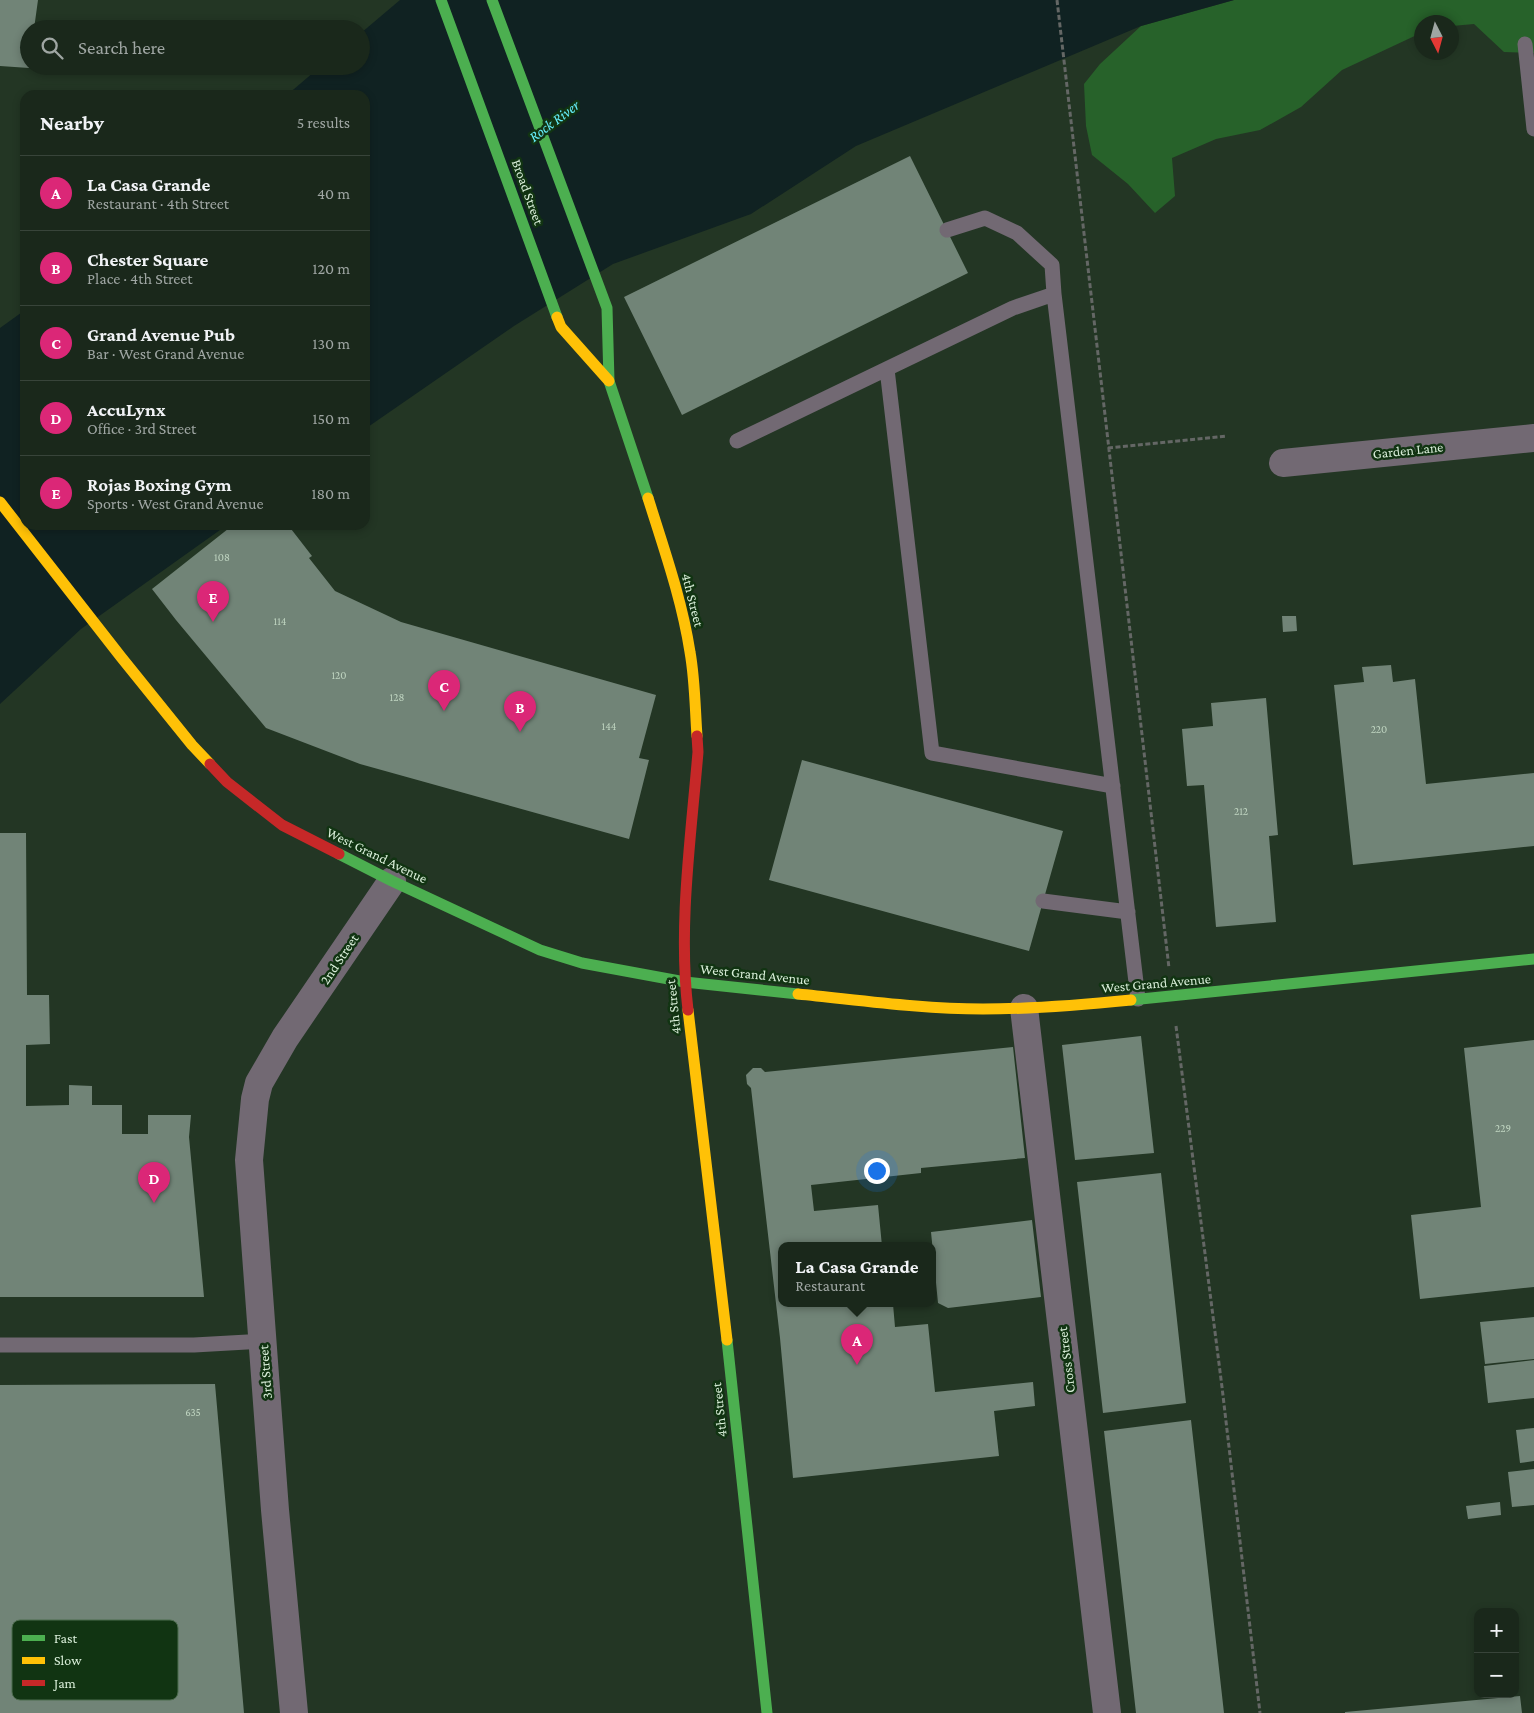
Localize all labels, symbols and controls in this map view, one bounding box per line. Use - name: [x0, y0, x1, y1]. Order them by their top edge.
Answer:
- north arrow: [1414, 15, 1459, 60]
- search box: [20, 20, 370, 75]
- icon: search: [38, 34, 66, 62]
- text: Search here: [78, 37, 165, 58]
- water label: Rock River: [526, 97, 583, 145]
- text: Nearby: [40, 111, 104, 135]
- text: 5 results: [297, 114, 350, 131]
- street label: Broad Street: [509, 157, 547, 227]
- text: La Casa Grande: [87, 174, 210, 195]
- text: A: [51, 185, 61, 202]
- text: 40 m: [317, 185, 350, 202]
- text: Restaurant · 4th Street: [87, 195, 229, 212]
- text: Chester Square: [87, 249, 208, 270]
- text: B: [51, 260, 61, 277]
- text: 120 m: [312, 260, 350, 277]
- text: Place · 4th Street: [87, 270, 193, 287]
- text: Grand Avenue Pub: [87, 324, 235, 345]
- text: C: [51, 335, 61, 352]
- text: 130 m: [312, 335, 350, 352]
- text: Bar · West Grand Avenue: [87, 345, 244, 362]
- text: AccuLynx: [87, 399, 166, 420]
- text: D: [50, 410, 62, 427]
- text: 150 m: [312, 410, 350, 427]
- text: Office · 3rd Street: [87, 420, 196, 437]
- street label: Garden Lane: [1372, 438, 1444, 462]
- text: Rojas Boxing Gym: [87, 474, 232, 495]
- text: E: [51, 485, 61, 502]
- text: 180 m: [311, 485, 350, 502]
- text: Sports · West Grand Avenue: [87, 495, 263, 512]
- house number: 108: [214, 551, 230, 563]
- street label: 4th Street: [679, 572, 707, 629]
- pin: E: [197, 581, 229, 622]
- house number: 114: [274, 615, 287, 627]
- house number: 120: [331, 669, 347, 681]
- pin: C: [428, 670, 460, 711]
- house number: 128: [390, 691, 404, 703]
- pin: B: [504, 691, 536, 732]
- house number: 144: [602, 720, 617, 732]
- house number: 220: [1371, 723, 1387, 735]
- house number: 212: [1234, 805, 1248, 817]
- street label: West Grand Avenue: [324, 824, 430, 886]
- street label: 2nd Street: [316, 931, 362, 987]
- street label: West Grand Avenue: [699, 960, 811, 988]
- street label: West Grand Avenue: [1101, 970, 1211, 996]
- street label: 4th Street: [662, 979, 684, 1035]
- house number: 229: [1495, 1122, 1511, 1134]
- your location: [864, 1158, 890, 1184]
- pin: D: [138, 1162, 170, 1203]
- popup: [778, 1242, 936, 1307]
- text: La Casa Grande: [795, 1256, 919, 1277]
- text: Restaurant: [795, 1277, 865, 1294]
- pin: A: [841, 1324, 873, 1365]
- street label: Cross Street: [1054, 1326, 1078, 1394]
- street label: 3rd Street: [255, 1344, 275, 1400]
- street label: 4th Street: [708, 1382, 730, 1438]
- house number: 635: [185, 1406, 201, 1418]
- map controls: [1474, 1608, 1519, 1698]
- button: +: [1474, 1608, 1519, 1653]
- legend: [12, 1620, 178, 1700]
- text: Fast: [54, 1630, 78, 1646]
- text: Slow: [54, 1652, 82, 1668]
- button: −: [1474, 1653, 1519, 1698]
- text: Jam: [52, 1675, 76, 1691]

